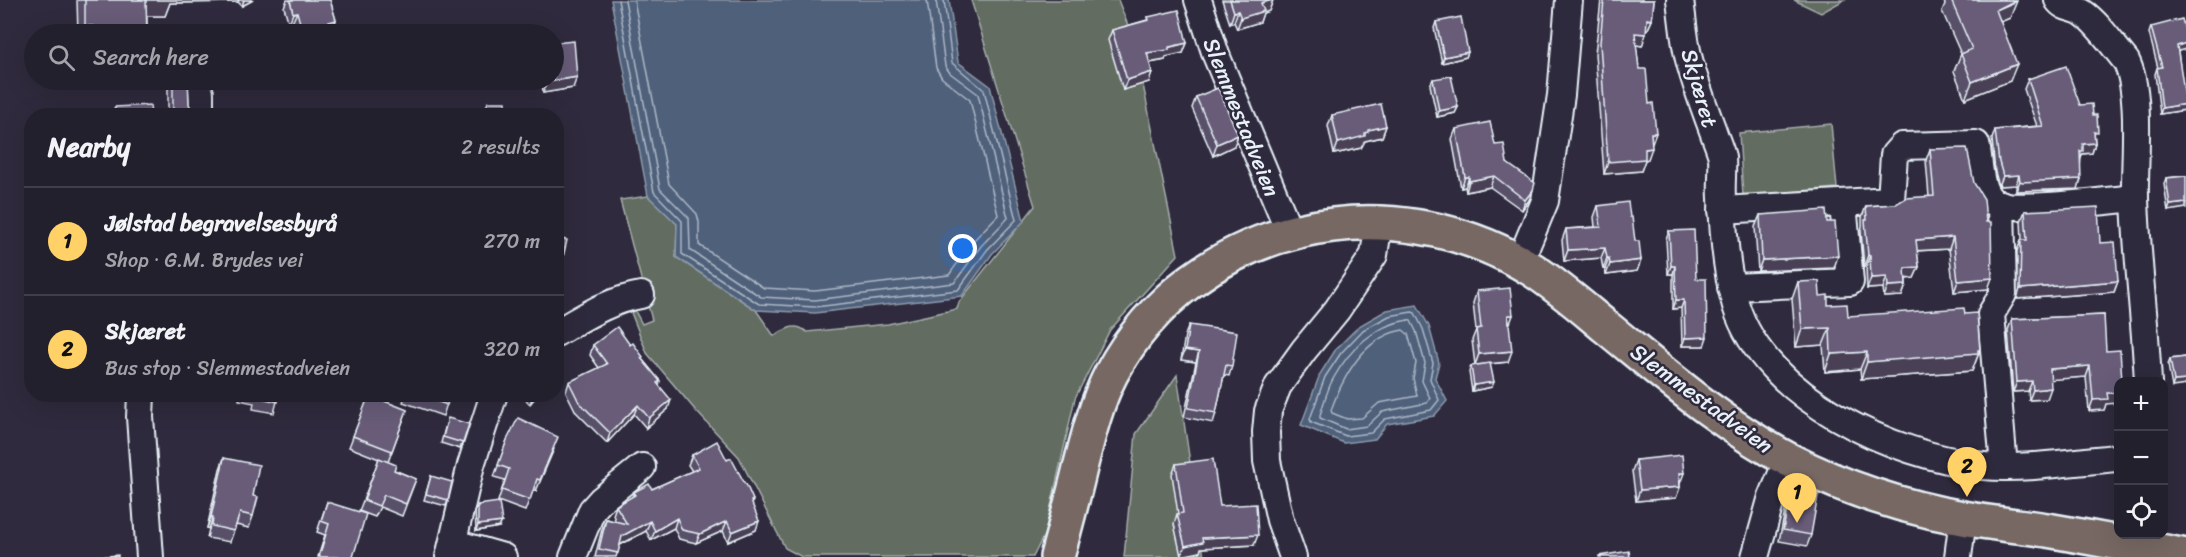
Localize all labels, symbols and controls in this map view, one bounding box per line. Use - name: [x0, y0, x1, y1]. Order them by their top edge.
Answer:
- search box: [24, 24, 564, 90]
- street label: Slemmestadveien: [1192, 32, 1291, 203]
- text: Search here: [93, 38, 209, 77]
- icon: search: [45, 41, 78, 74]
- street label: Skjæret: [1670, 44, 1729, 133]
- text: Nearby: [48, 124, 130, 170]
- text: 2 results: [461, 130, 540, 165]
- text: Jølstad begravelsesbyrå: [105, 204, 337, 243]
- text: 1: [63, 224, 72, 259]
- text: 270 m: [484, 224, 540, 259]
- your location: [948, 234, 977, 263]
- text: Shop · G.M. Brydes vei: [105, 243, 303, 278]
- text: Skjæret: [105, 312, 186, 351]
- text: 2: [62, 332, 73, 367]
- text: 320 m: [484, 332, 540, 367]
- street label: Slemmestadveien: [1622, 333, 1782, 464]
- text: Bus stop · Slemmestadveien: [105, 351, 350, 386]
- map controls: [2114, 377, 2168, 539]
- button: +: [2114, 377, 2168, 431]
- button: −: [2114, 431, 2168, 485]
- pin: 2: [1948, 448, 1986, 497]
- pin: 1: [1778, 474, 1816, 523]
- button: locate: [2114, 485, 2168, 539]

